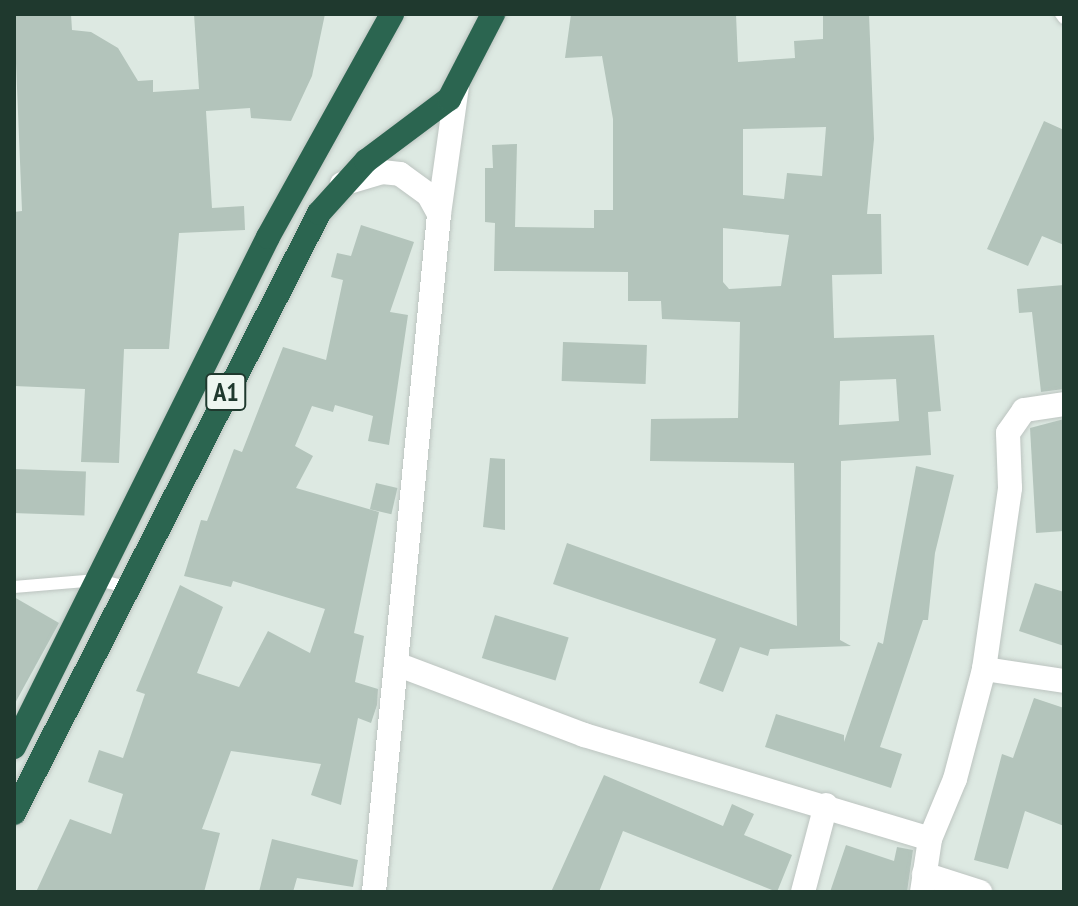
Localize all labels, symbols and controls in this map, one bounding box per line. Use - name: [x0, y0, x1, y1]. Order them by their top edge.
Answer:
- road number: A1: [204, 370, 248, 414]

